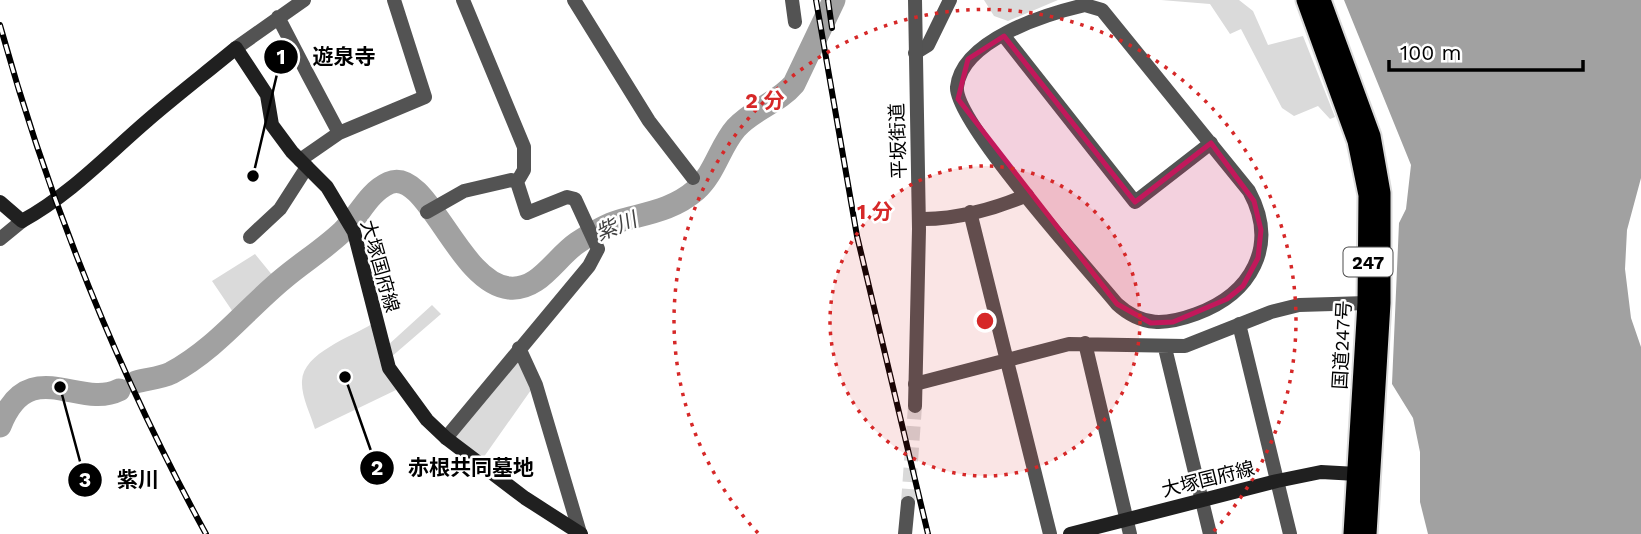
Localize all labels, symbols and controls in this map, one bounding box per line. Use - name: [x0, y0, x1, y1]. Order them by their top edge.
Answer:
- scale bar: [1389, 28, 1583, 72]
- callout: 遊泉寺: [264, 36, 390, 78]
- text: 100 m: [1400, 40, 1462, 65]
- text: 1: [276, 44, 286, 69]
- text: 遊泉寺: [313, 44, 376, 69]
- text: 2 分: [745, 88, 785, 113]
- street label: 平坂街道: [885, 103, 911, 179]
- text: 1 分: [857, 199, 893, 224]
- water label: 紫川: [592, 206, 642, 245]
- street label: 大塚国府線: [356, 217, 404, 315]
- road number: 247: [1344, 248, 1392, 276]
- street label: 国道247号: [1328, 300, 1356, 390]
- centre of rings: [973, 309, 997, 333]
- callout: 赤根共同墓地: [359, 447, 548, 489]
- text: 2: [371, 455, 383, 480]
- text: 赤根共同墓地: [408, 455, 534, 480]
- street label: 大塚国府線: [1159, 456, 1257, 502]
- callout: 紫川: [68, 459, 173, 501]
- text: 3: [79, 467, 91, 492]
- text: 紫川: [117, 467, 159, 492]

